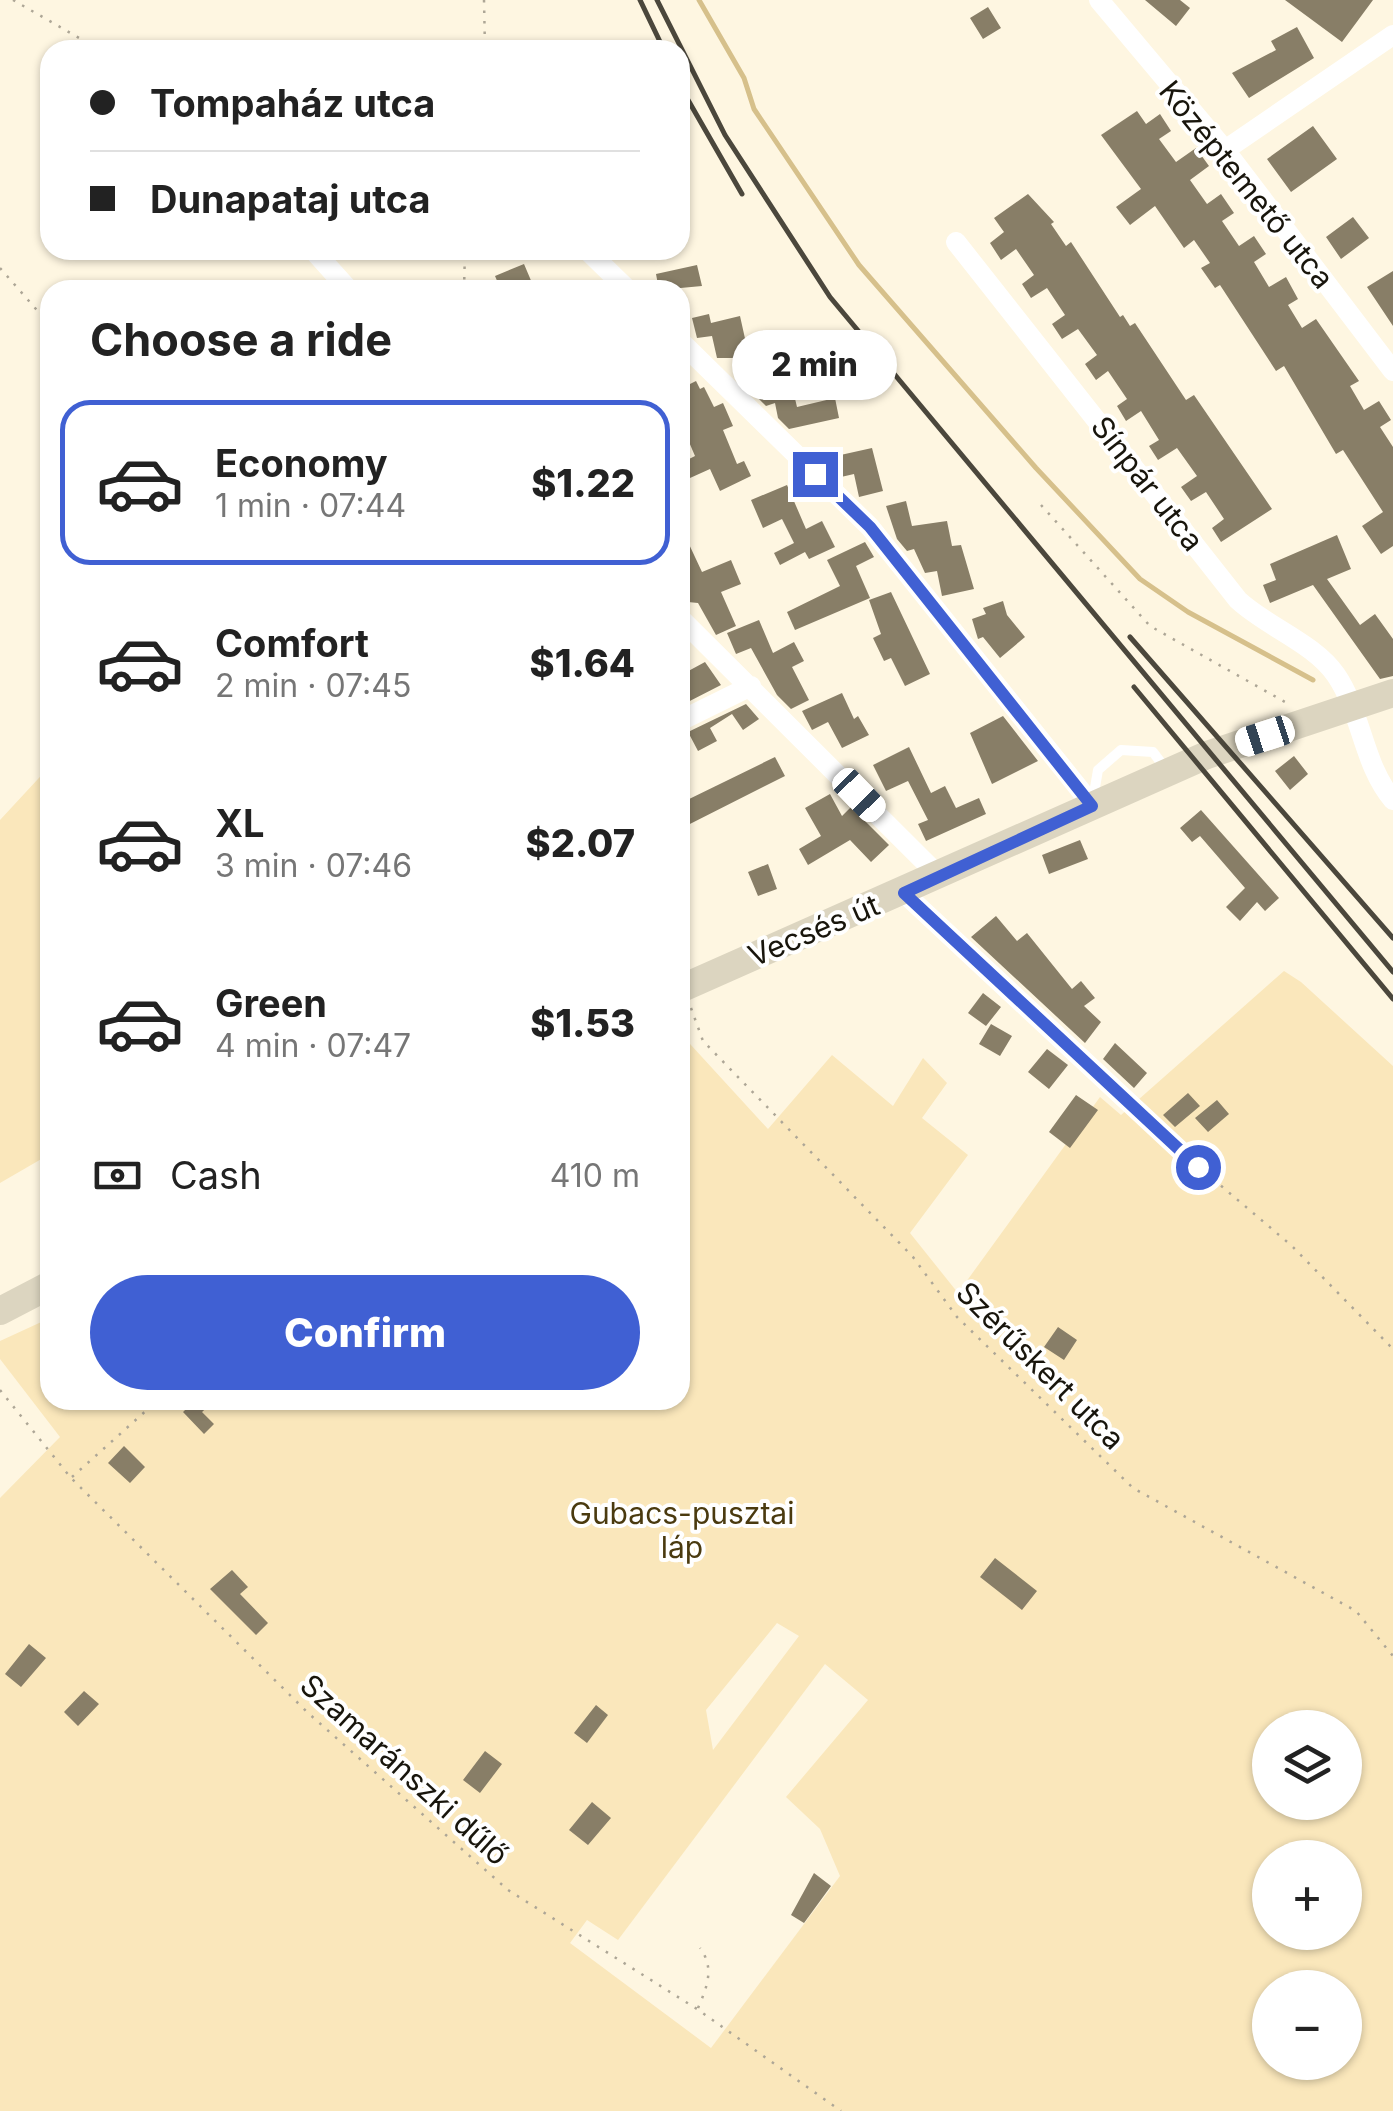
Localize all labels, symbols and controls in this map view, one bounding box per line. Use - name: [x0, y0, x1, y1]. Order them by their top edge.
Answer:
- street label: Középtemető utca: [1152, 73, 1342, 295]
- text: Tompaház utca: [150, 80, 435, 126]
- text: Dunapataj utca: [150, 176, 431, 222]
- text: Choose a ride: [90, 312, 392, 367]
- callout: 2 min: [732, 329, 898, 399]
- text: 2 min: [771, 345, 858, 384]
- street label: Sínpár utca: [1084, 409, 1212, 558]
- icon: car: [95, 438, 185, 528]
- text: Economy: [215, 440, 388, 486]
- route end: [793, 452, 838, 497]
- text: $1.22: [531, 460, 635, 506]
- text: 1 min · 07:44: [215, 486, 406, 525]
- icon: car: [95, 618, 185, 708]
- text: Comfort: [215, 620, 369, 666]
- text: $1.64: [530, 640, 635, 686]
- text: 2 min · 07:45: [215, 666, 411, 705]
- car: [1232, 712, 1298, 760]
- car: [827, 763, 891, 827]
- icon: car: [95, 798, 185, 888]
- text: XL: [215, 800, 265, 846]
- text: $2.07: [526, 820, 635, 866]
- text: 3 min · 07:46: [215, 846, 412, 885]
- street label: Vecsés út: [743, 886, 885, 974]
- icon: car: [95, 978, 185, 1068]
- text: Green: [215, 980, 327, 1026]
- text: $1.53: [530, 1000, 635, 1046]
- text: 4 min · 07:47: [215, 1026, 411, 1065]
- route start: [1176, 1145, 1221, 1190]
- icon: cash: [90, 1148, 145, 1203]
- text: Cash: [170, 1152, 262, 1198]
- text: 410 m: [550, 1156, 640, 1195]
- street label: Szérűskert utca: [949, 1274, 1132, 1457]
- button: Confirm: [90, 1275, 640, 1390]
- park label: Gubacs-pusztai láp: [570, 1495, 795, 1565]
- street label: Szamaránszki dűlő: [293, 1666, 516, 1872]
- map controls: [1252, 1710, 1362, 2080]
- button: layers: [1252, 1710, 1362, 1820]
- button: +: [1252, 1840, 1362, 1950]
- button: −: [1252, 1970, 1362, 2080]

